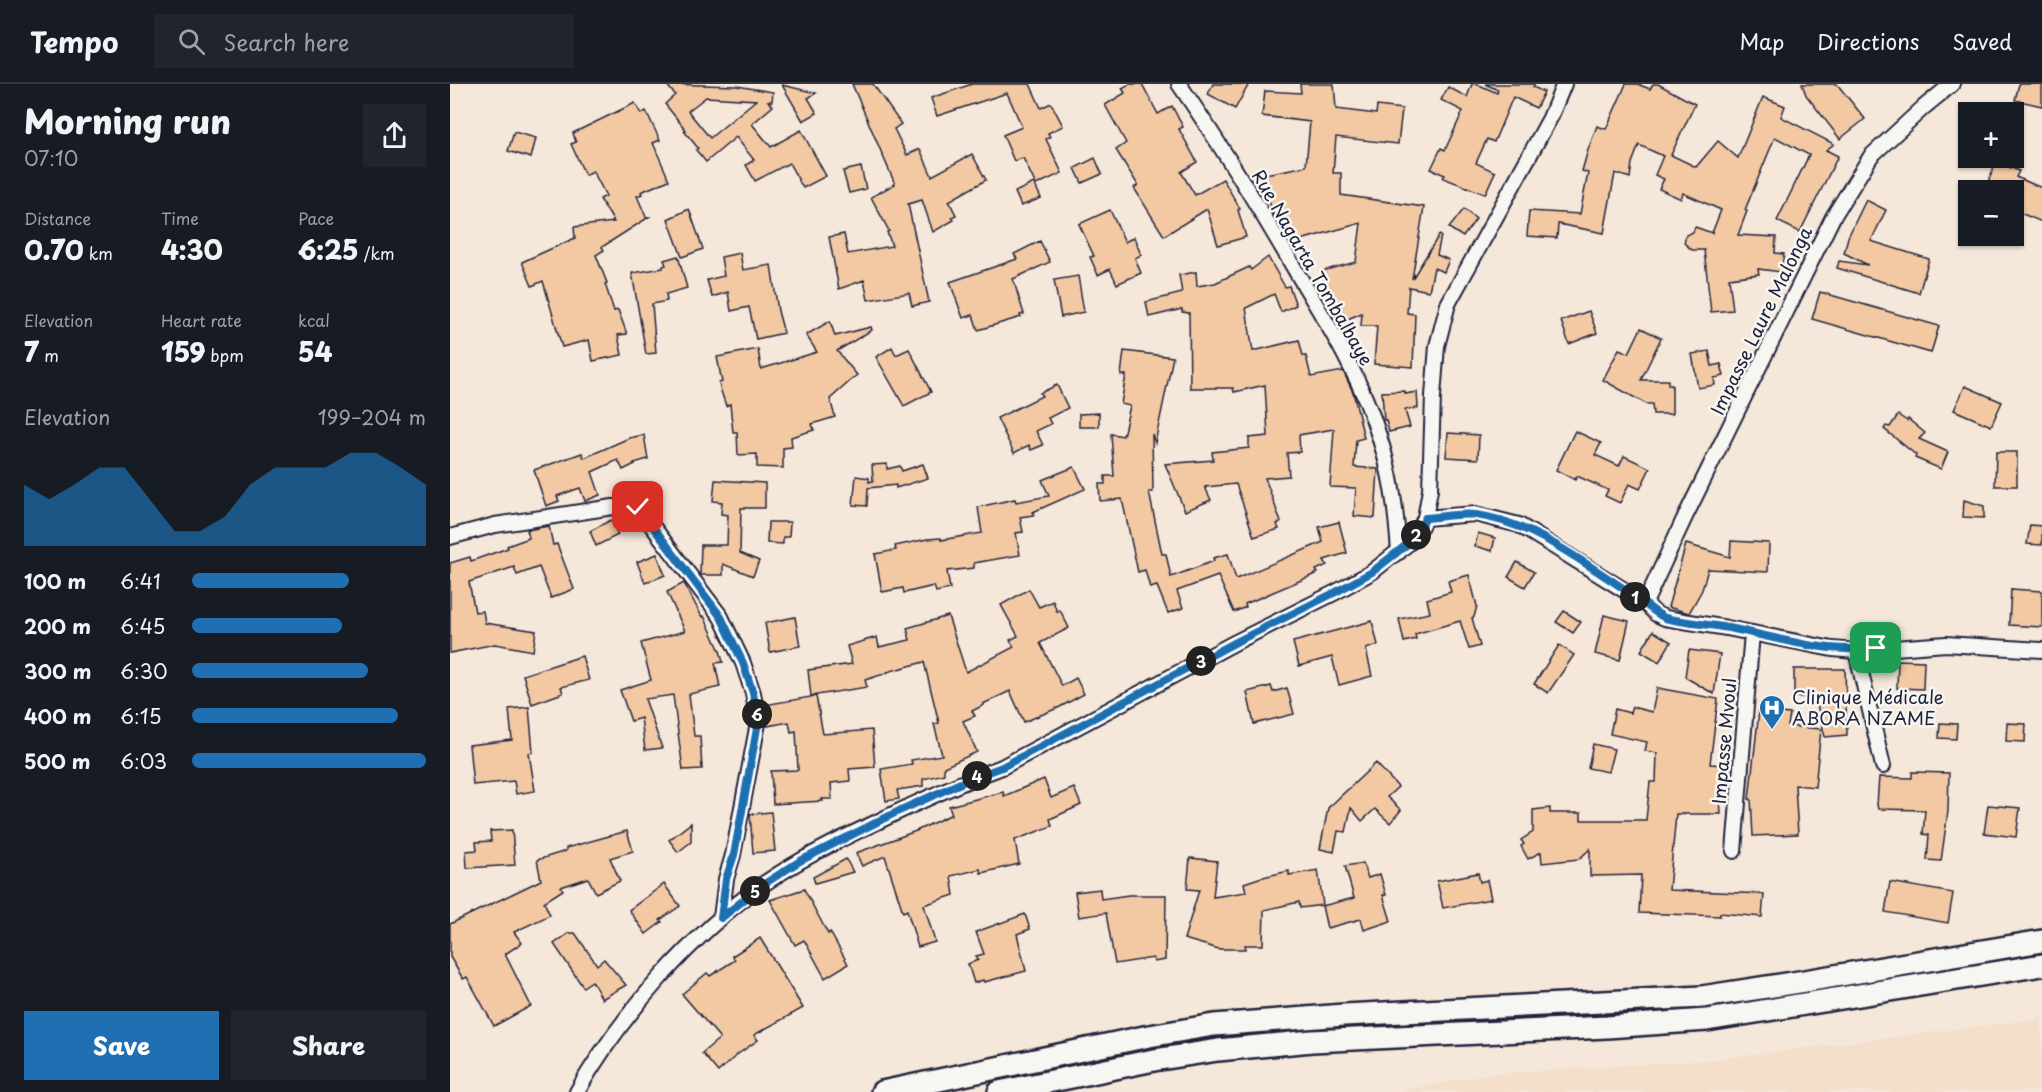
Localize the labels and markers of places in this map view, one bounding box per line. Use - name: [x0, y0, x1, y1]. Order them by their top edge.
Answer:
- pin: [612, 481, 663, 532]
- pin: 2: [1401, 520, 1431, 550]
- pin: 1: [1620, 582, 1650, 612]
- pin: [1850, 622, 1901, 673]
- pin: 3: [1186, 646, 1216, 676]
- place label: Clinique Médicale ABORA NZAME: [1792, 683, 1944, 731]
- hospital icon: Clinique Médicale ABORA NZAME: [1757, 693, 1787, 731]
- pin: 6: [742, 699, 772, 729]
- pin: 4: [962, 761, 992, 791]
- pin: 5: [740, 876, 770, 906]

